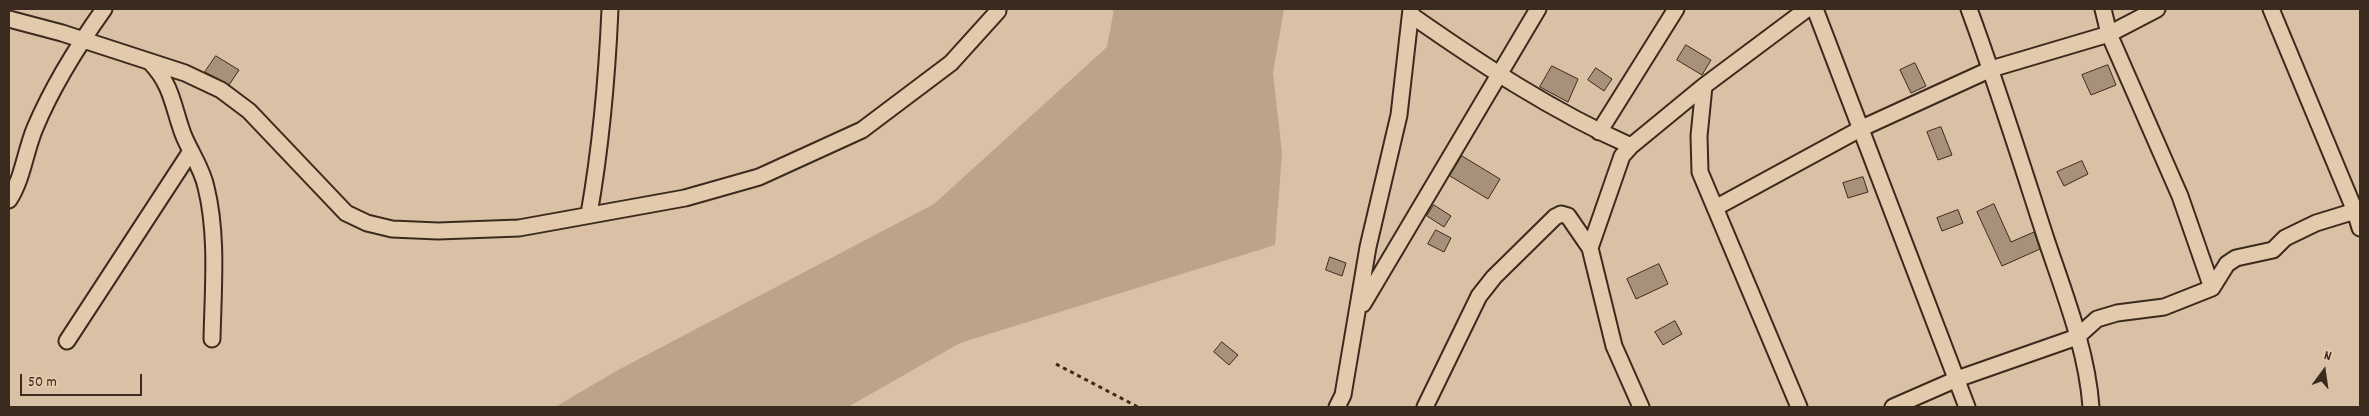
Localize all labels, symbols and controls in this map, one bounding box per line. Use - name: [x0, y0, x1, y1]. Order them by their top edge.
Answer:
- north arrow: [2299, 346, 2349, 396]
- text: N: [2322, 346, 2333, 367]
- scale bar: [22, 364, 145, 396]
- text: 50 m: [28, 372, 57, 394]

